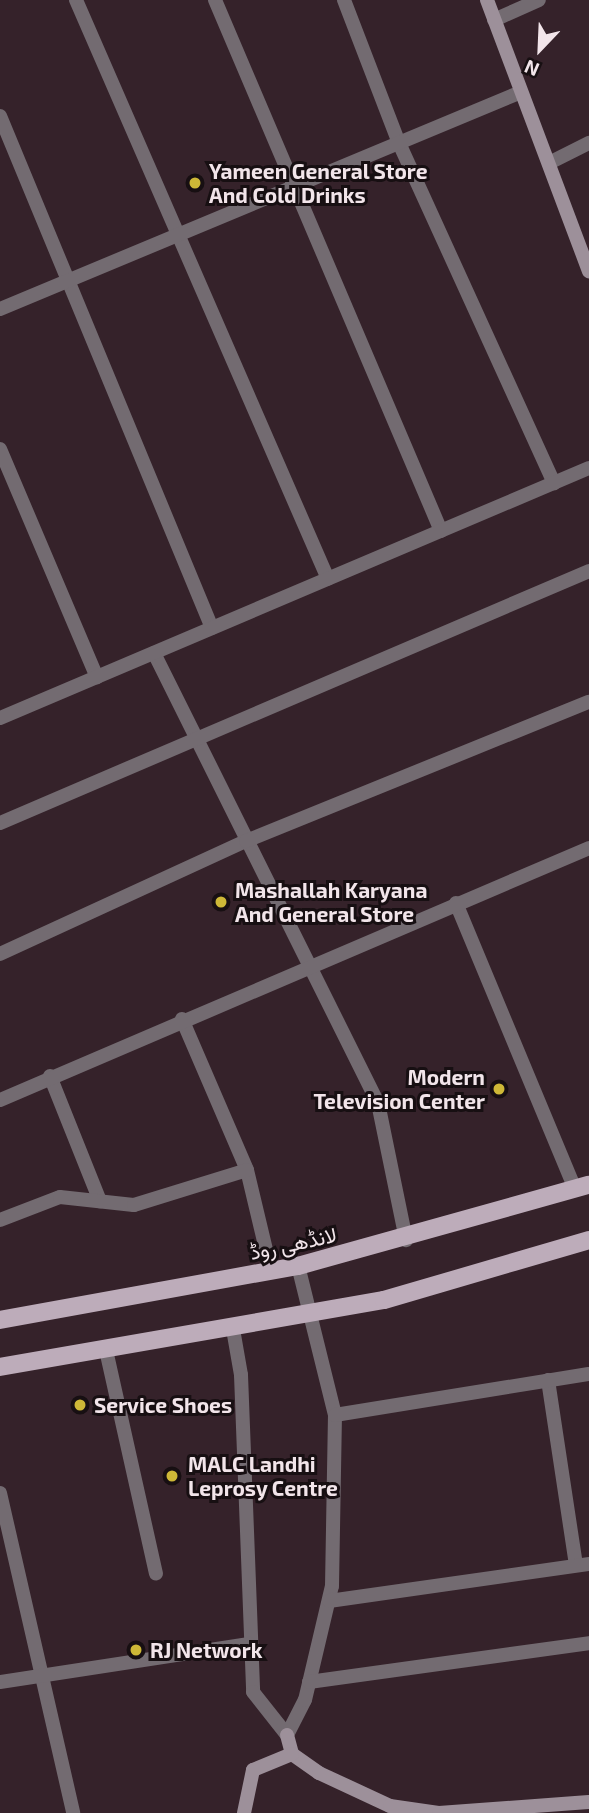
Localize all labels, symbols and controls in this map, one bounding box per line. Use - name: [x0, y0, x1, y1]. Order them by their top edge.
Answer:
- north arrow: [505, 14, 575, 84]
- text: N: [521, 56, 542, 82]
- place label: Yameen General Store And Cold Drinks: [209, 158, 428, 208]
- marker: Yameen General Store And Cold Drinks: [187, 175, 203, 191]
- place label: Mashallah Karyana And General Store: [235, 877, 427, 927]
- marker: Mashallah Karyana And General Store: [213, 894, 229, 910]
- place label: Modern Television Center: [314, 1064, 485, 1114]
- marker: Modern Television Center: [491, 1081, 507, 1097]
- street label: لانڈھی روڈ: [247, 1222, 339, 1264]
- place label: Service Shoes: [94, 1392, 232, 1418]
- marker: Service Shoes: [72, 1397, 88, 1413]
- place label: MALC Landhi Leprosy Centre: [188, 1451, 338, 1501]
- marker: MALC Landhi Leprosy Centre: [162, 1466, 182, 1486]
- place label: RJ Network: [150, 1637, 262, 1663]
- marker: RJ Network: [128, 1642, 144, 1658]

